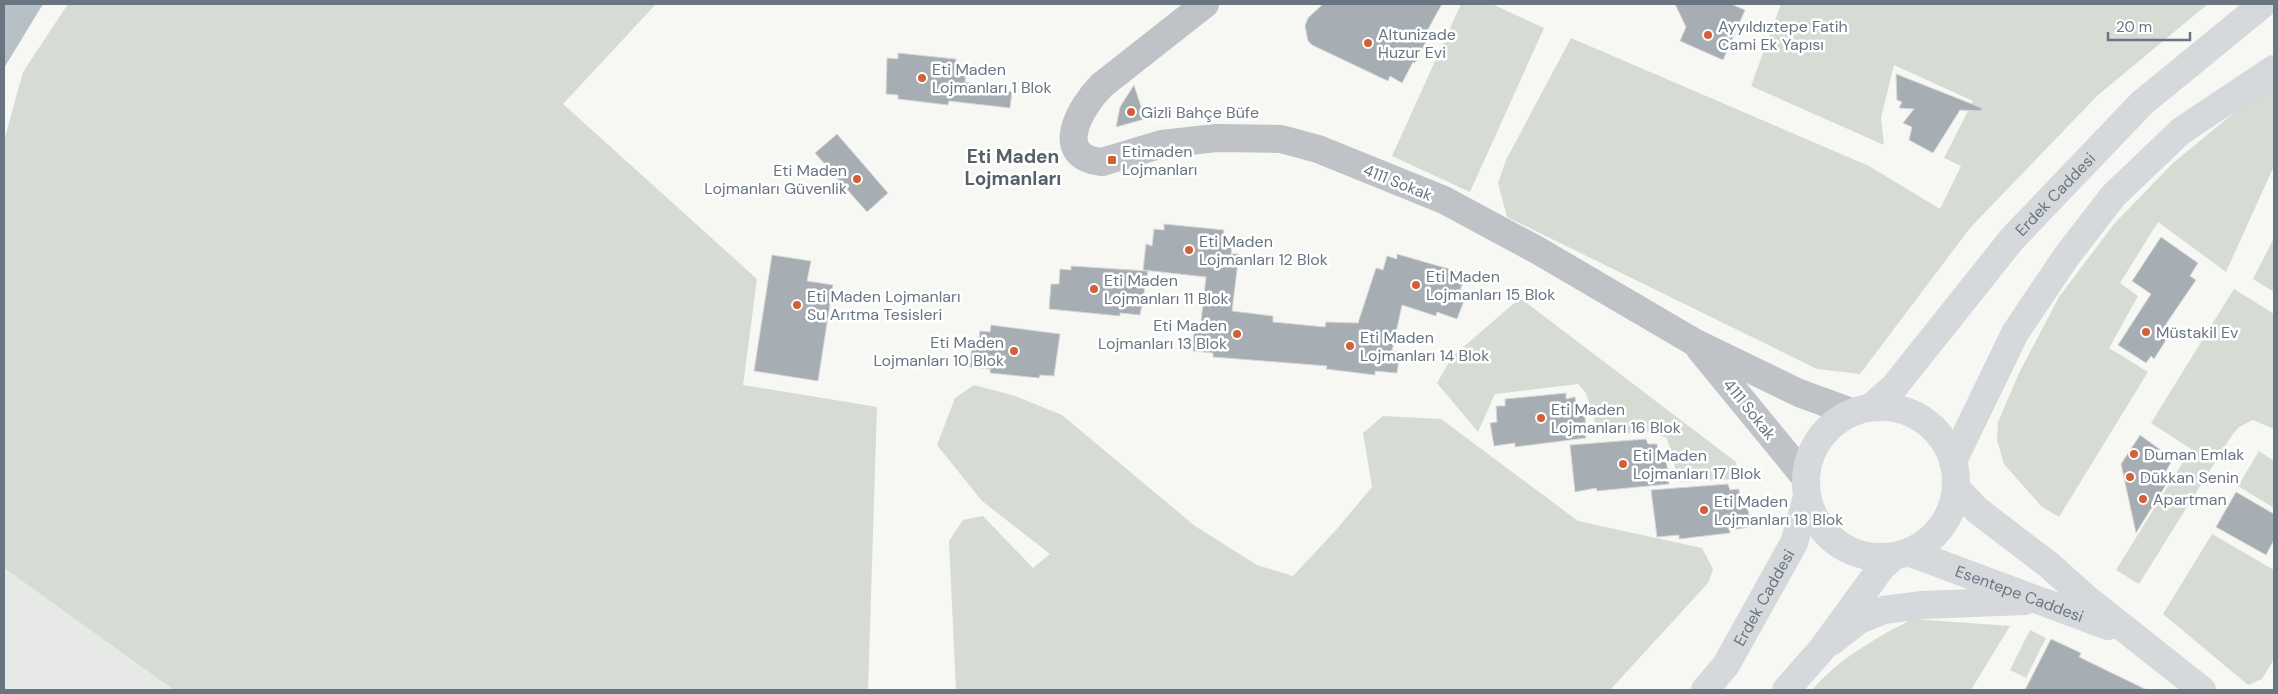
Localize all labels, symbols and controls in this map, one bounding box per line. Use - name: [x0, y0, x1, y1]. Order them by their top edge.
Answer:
- scale bar: [2108, 10, 2190, 42]
- place label: Ayyıldıztepe Fatih Cami Ek Yapısı: [1718, 16, 1848, 55]
- text: 20 m: [2116, 17, 2152, 37]
- place label: Altunizade Huzur Evi: [1378, 24, 1456, 63]
- marker: Ayyıldıztepe Fatih Cami Ek Yapısı: [1702, 29, 1714, 41]
- marker: Altunizade Huzur Evi: [1362, 37, 1374, 49]
- place label: Eti Maden Lojmanları 1 Blok: [932, 59, 1052, 98]
- marker: Eti Maden Lojmanları 1 Blok: [916, 72, 928, 84]
- place label: Gizli Bahçe Büfe: [1141, 102, 1259, 123]
- marker: Gizli Bahçe Büfe: [1125, 106, 1137, 118]
- place label: Etimaden Lojmanları: [1122, 141, 1197, 180]
- district label: Eti Maden Lojmanları: [965, 144, 1061, 191]
- street label: Erdek Caddesi: [2011, 148, 2100, 240]
- marker: Etimaden Lojmanları: [1106, 154, 1118, 166]
- street label: 4111 Sokak: [1360, 159, 1435, 206]
- place label: Eti Maden Lojmanları Güvenlik: [704, 160, 847, 199]
- marker: Eti Maden Lojmanları Güvenlik: [851, 173, 863, 185]
- place label: Eti Maden Lojmanları 12 Blok: [1199, 231, 1328, 270]
- marker: Eti Maden Lojmanları 12 Blok: [1183, 244, 1195, 256]
- place label: Eti Maden Lojmanları 15 Blok: [1426, 266, 1555, 305]
- place label: Eti Maden Lojmanları 11 Blok: [1104, 270, 1229, 309]
- marker: Eti Maden Lojmanları 15 Blok: [1410, 279, 1422, 291]
- marker: Eti Maden Lojmanları 11 Blok: [1088, 283, 1100, 295]
- place label: Eti Maden Lojmanları Su Arıtma Tesisleri: [807, 286, 961, 325]
- marker: Eti Maden Lojmanları Su Arıtma Tesisleri: [791, 299, 803, 311]
- place label: Eti Maden Lojmanları 13 Blok: [1098, 315, 1227, 354]
- place label: Müstakil Ev: [2156, 322, 2239, 343]
- marker: Müstakil Ev: [2140, 326, 2152, 338]
- place label: Eti Maden Lojmanları 14 Blok: [1360, 327, 1489, 366]
- marker: Eti Maden Lojmanları 13 Blok: [1231, 328, 1243, 340]
- place label: Eti Maden Lojmanları 10 Blok: [873, 332, 1004, 371]
- marker: Eti Maden Lojmanları 14 Blok: [1344, 340, 1356, 352]
- marker: Eti Maden Lojmanları 10 Blok: [1008, 345, 1020, 357]
- street label: 4111 Sokak: [1719, 375, 1781, 444]
- place label: Eti Maden Lojmanları 16 Blok: [1551, 399, 1681, 438]
- marker: Eti Maden Lojmanları 16 Blok: [1535, 412, 1547, 424]
- place label: Duman Emlak: [2144, 444, 2244, 465]
- place label: Eti Maden Lojmanları 17 Blok: [1633, 445, 1761, 484]
- marker: Duman Emlak: [2128, 448, 2140, 460]
- marker: Eti Maden Lojmanları 17 Blok: [1617, 458, 1629, 470]
- place label: Dükkan Senin: [2140, 467, 2239, 488]
- marker: Dükkan Senin: [2124, 471, 2136, 483]
- place label: Apartman: [2153, 489, 2227, 510]
- place label: Eti Maden Lojmanları 18 Blok: [1714, 491, 1843, 530]
- marker: Apartman: [2137, 493, 2149, 505]
- marker: Eti Maden Lojmanları 18 Blok: [1698, 504, 1710, 516]
- street label: Erdek Caddesi: [1729, 546, 1799, 650]
- street label: Esentepe Caddesi: [1952, 560, 2086, 627]

